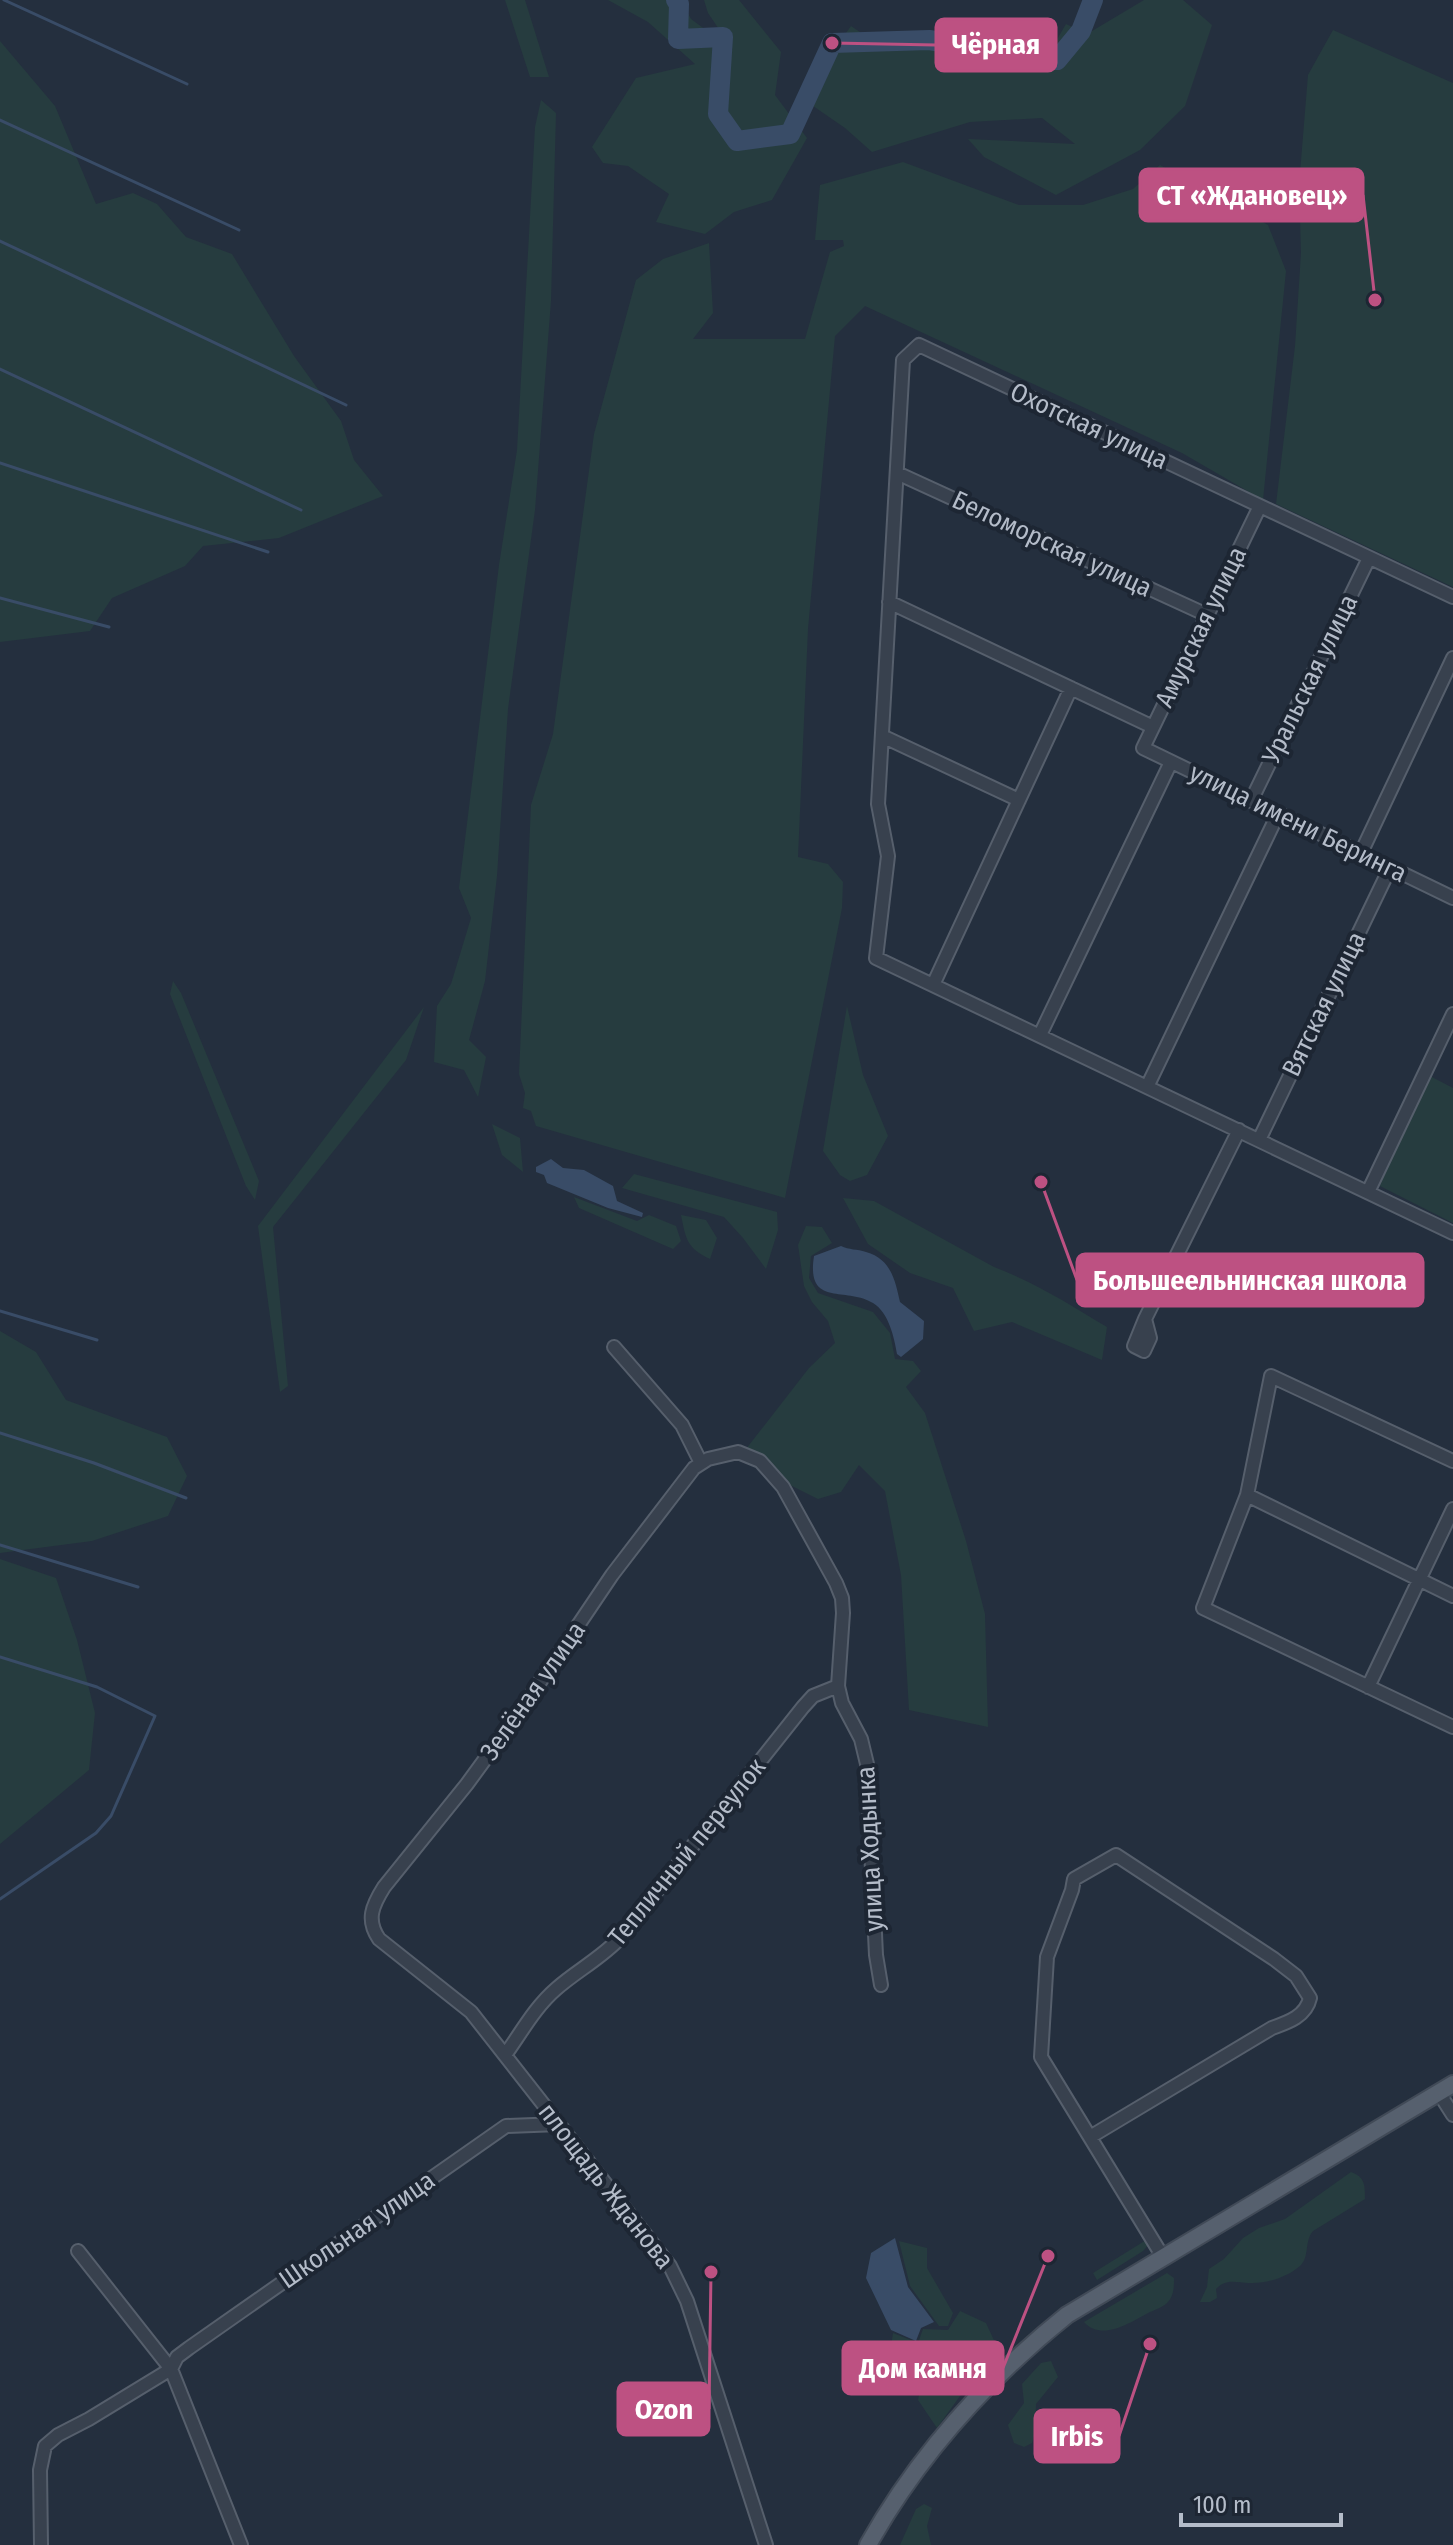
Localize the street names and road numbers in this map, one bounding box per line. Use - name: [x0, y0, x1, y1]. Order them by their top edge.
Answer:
- street label: Охотская улица: [1005, 376, 1173, 476]
- street label: Беломорская улица: [947, 484, 1157, 604]
- street label: Амурская улица: [1149, 542, 1253, 712]
- street label: Уральская улица: [1255, 589, 1364, 769]
- street label: улица имени Беринга: [1184, 757, 1412, 889]
- street label: Вятская улица: [1276, 927, 1372, 1081]
- street label: Зелёная улица: [474, 1616, 592, 1766]
- street label: Тепличный переулок: [602, 1752, 772, 1952]
- street label: улица Ходынка: [850, 1765, 890, 1933]
- street label: площадь Жданова: [532, 2097, 680, 2275]
- street label: Школьная улица: [273, 2165, 441, 2295]

